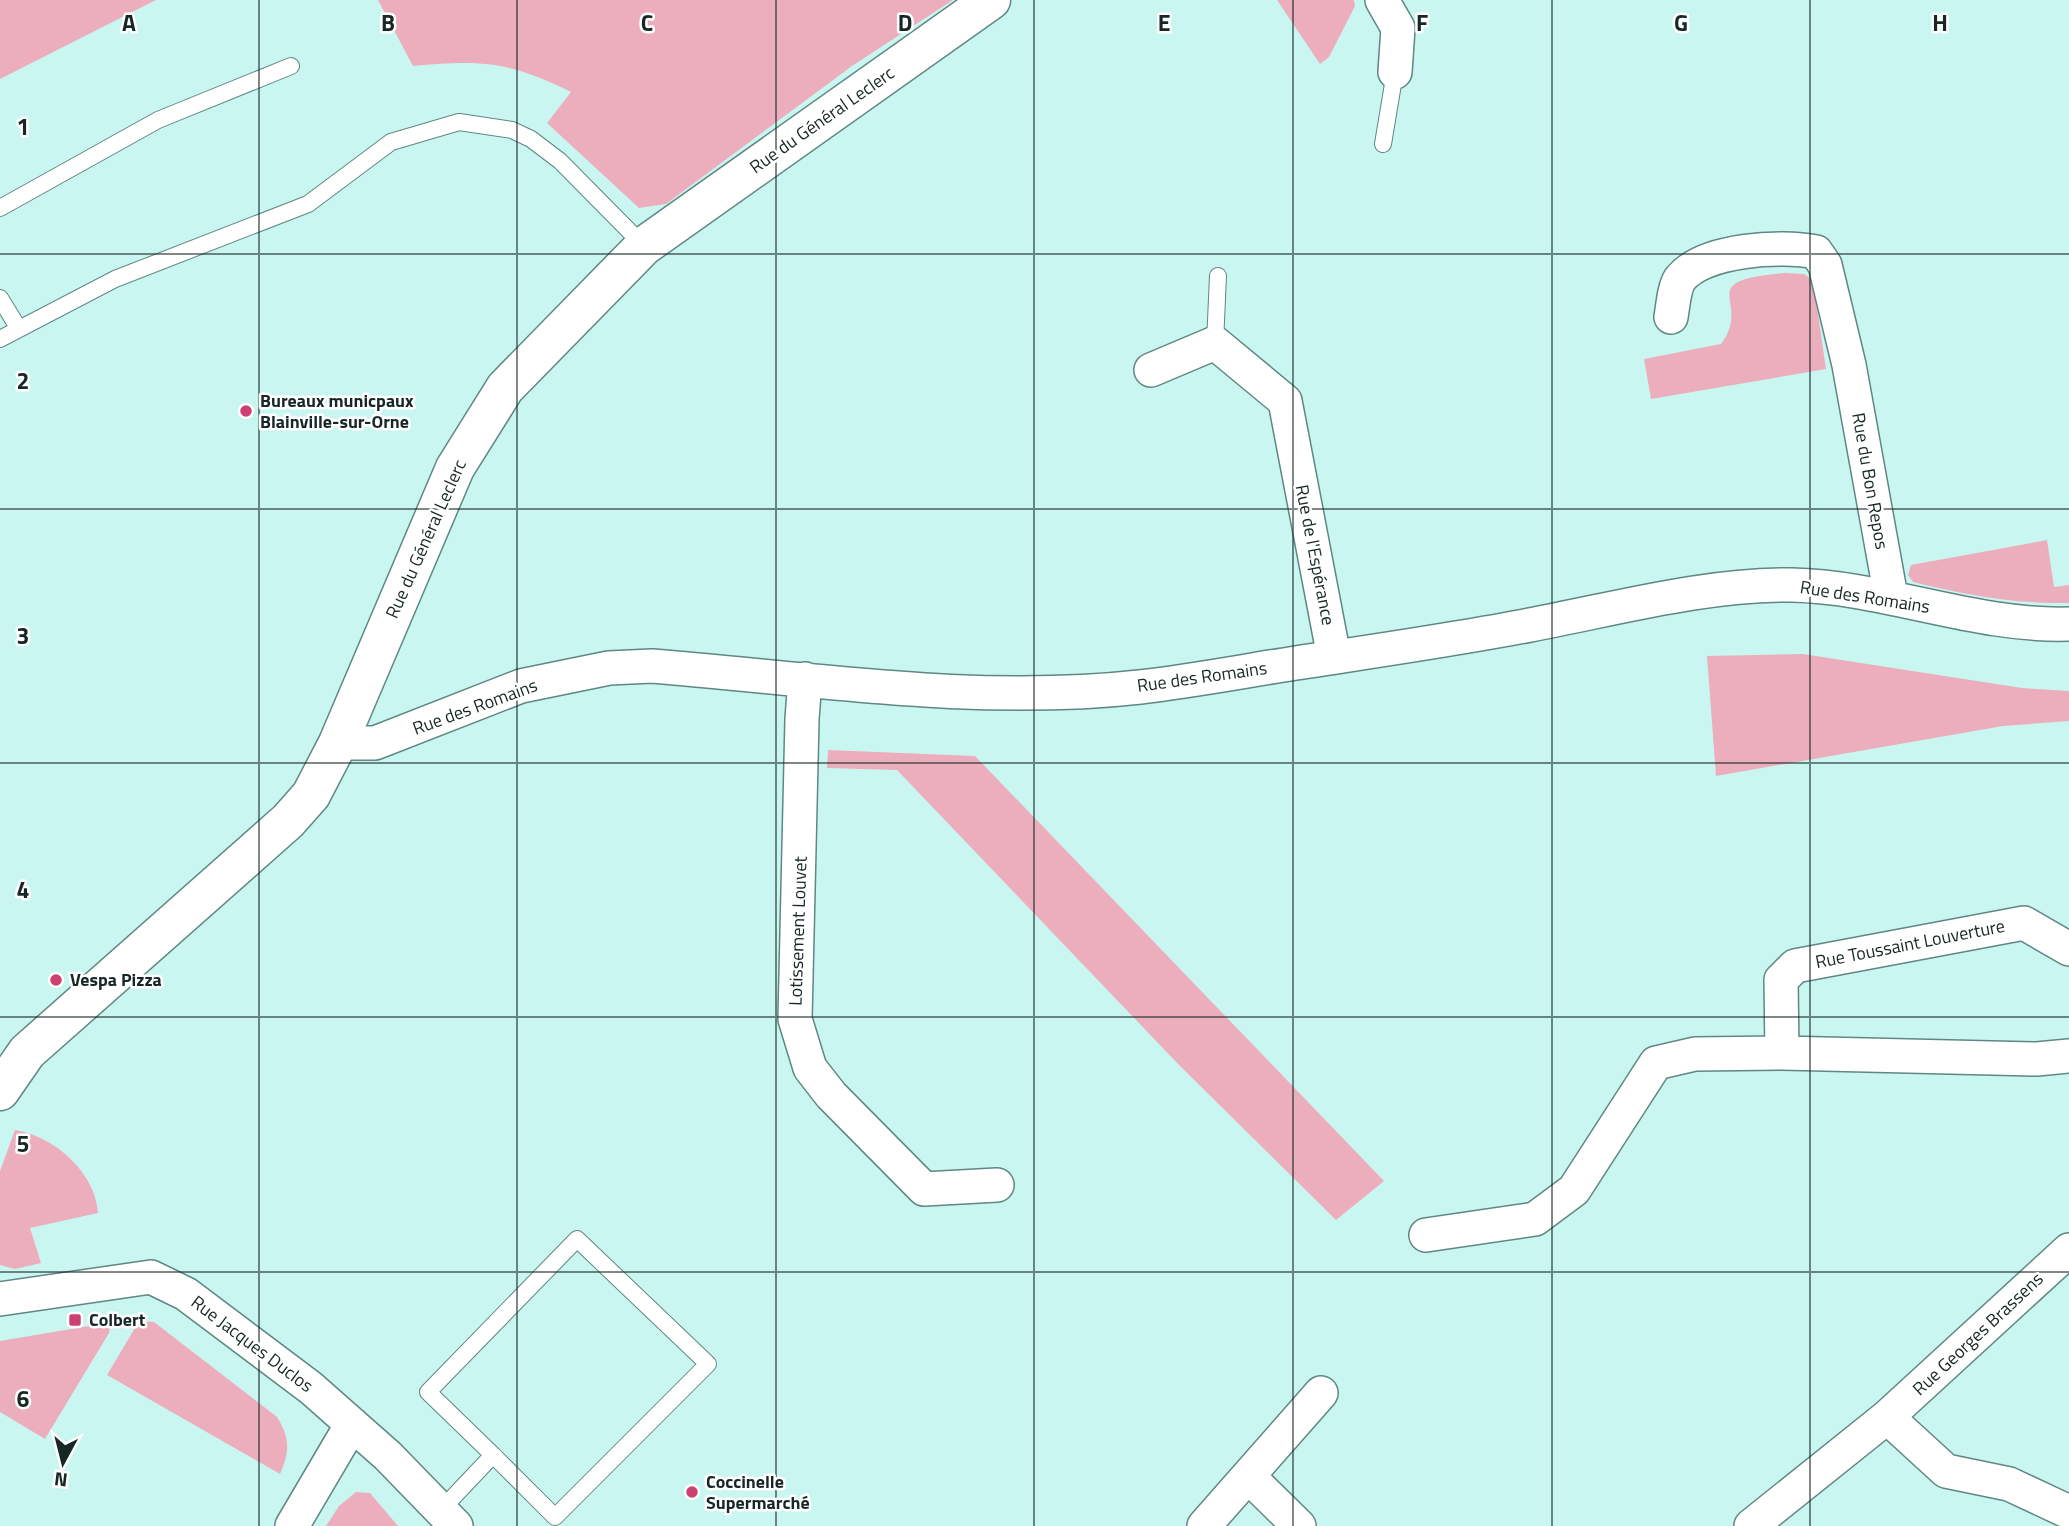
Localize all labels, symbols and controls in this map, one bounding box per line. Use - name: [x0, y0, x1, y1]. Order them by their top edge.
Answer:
- text: A: [122, 5, 136, 40]
- text: B: [381, 5, 395, 40]
- text: C: [641, 5, 653, 40]
- text: D: [898, 5, 912, 40]
- text: E: [1158, 5, 1170, 40]
- text: F: [1416, 5, 1428, 40]
- text: G: [1674, 5, 1688, 40]
- text: H: [1932, 5, 1948, 40]
- street label: Rue du Général Leclerc: [744, 59, 900, 180]
- text: 1: [17, 109, 29, 144]
- text: 2: [17, 363, 29, 398]
- place label: Bureaux municpaux Blainville-sur-Orne: [260, 387, 414, 435]
- marker: Bureaux municpaux Blainville-sur-Orne: [238, 403, 254, 419]
- street label: Rue du Bon Repos: [1845, 410, 1896, 551]
- street label: Rue du Général Leclerc: [378, 455, 473, 623]
- street label: Rue de l'Espérance: [1289, 482, 1342, 628]
- street label: Rue des Romains: [1798, 573, 1932, 620]
- text: 3: [17, 618, 29, 653]
- street label: Rue des Romains: [1135, 654, 1269, 699]
- street label: Rue des Romains: [409, 671, 541, 742]
- street label: Lotissement Louvet: [781, 855, 814, 1006]
- text: 4: [17, 872, 29, 907]
- street label: Rue Toussaint Louverture: [1813, 912, 2007, 975]
- place label: Vespa Pizza: [70, 966, 162, 993]
- marker: Vespa Pizza: [48, 972, 64, 988]
- text: 5: [17, 1126, 29, 1161]
- street label: Rue Georges Brassens: [1906, 1266, 2049, 1402]
- street label: Rue Jacques Duclos: [185, 1289, 319, 1399]
- place label: Colbert: [89, 1306, 146, 1333]
- marker: Colbert: [67, 1312, 83, 1328]
- text: 6: [17, 1381, 30, 1416]
- north arrow: [28, 1428, 98, 1498]
- text: N: [53, 1465, 69, 1496]
- place label: Coccinelle Supermarché: [706, 1468, 810, 1516]
- marker: Coccinelle Supermarché: [684, 1484, 700, 1500]

